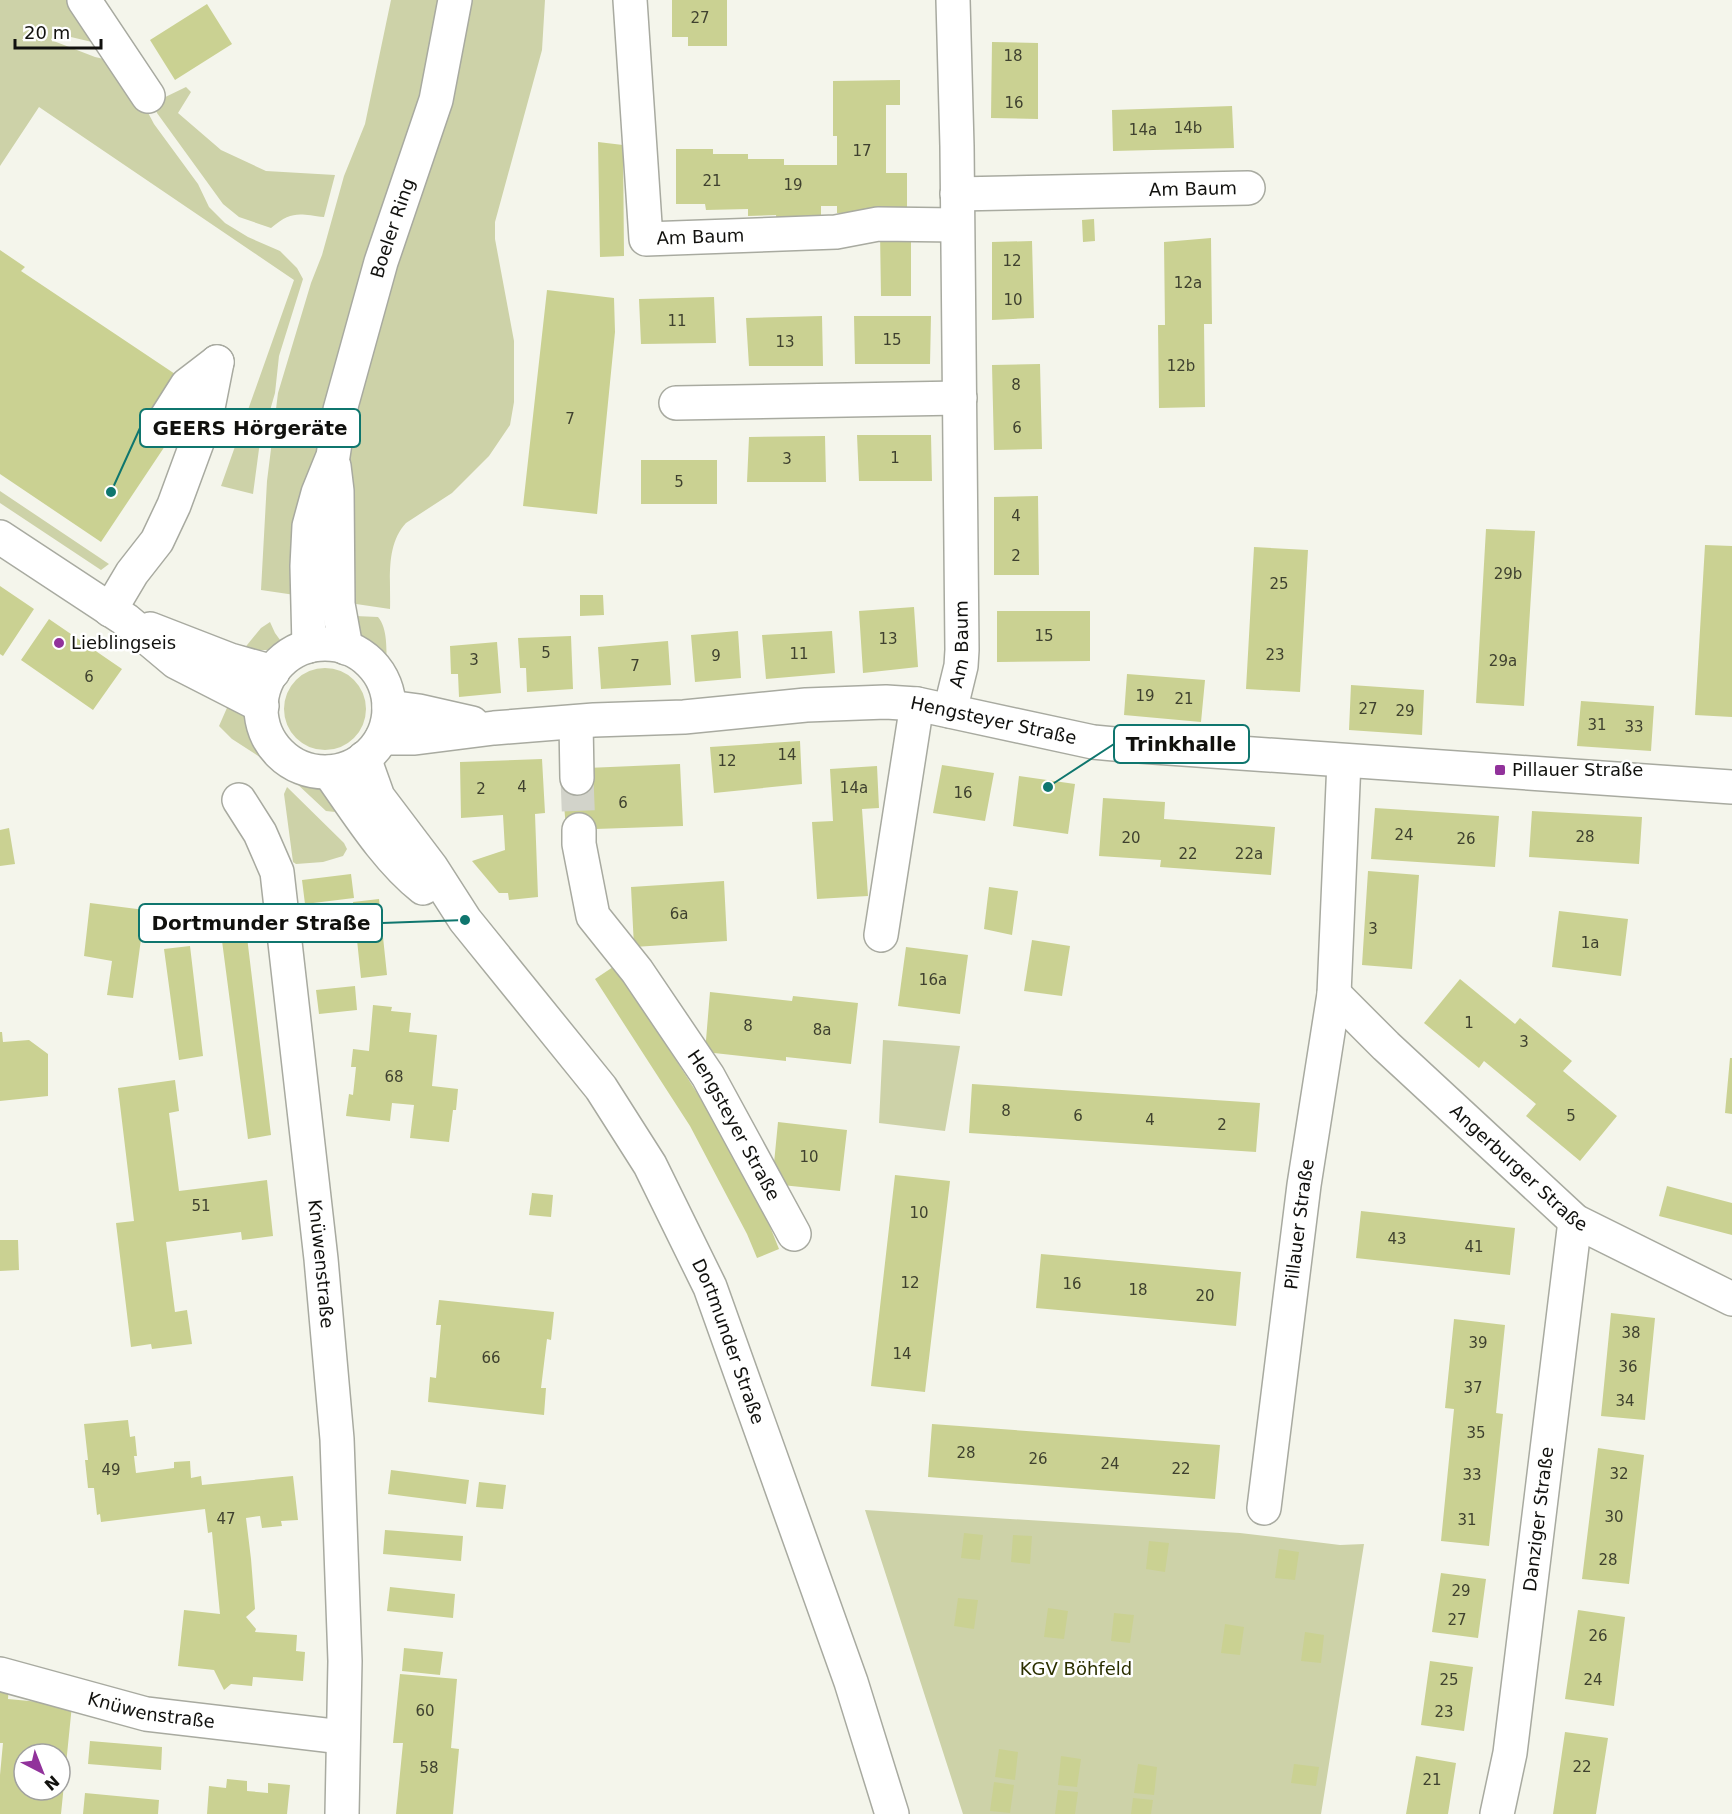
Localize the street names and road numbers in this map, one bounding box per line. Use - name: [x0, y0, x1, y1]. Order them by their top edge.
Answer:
- street label: Boeler Ring: [366, 175, 419, 280]
- street label: Am Baum: [1149, 177, 1237, 200]
- street label: Am Baum: [656, 224, 745, 249]
- street label: Am Baum: [945, 600, 973, 690]
- street label: Hengsteyer Straße: [909, 692, 1079, 748]
- street label: Hengsteyer Straße: [683, 1046, 785, 1204]
- street label: Angerburger Straße: [1446, 1100, 1591, 1235]
- street label: Pillauer Straße: [1280, 1157, 1318, 1291]
- street label: Knüwenstraße: [304, 1198, 338, 1329]
- street label: Dortmunder Straße: [688, 1255, 769, 1427]
- street label: Danziger Straße: [1519, 1445, 1557, 1593]
- street label: Knüwenstraße: [86, 1688, 216, 1732]

